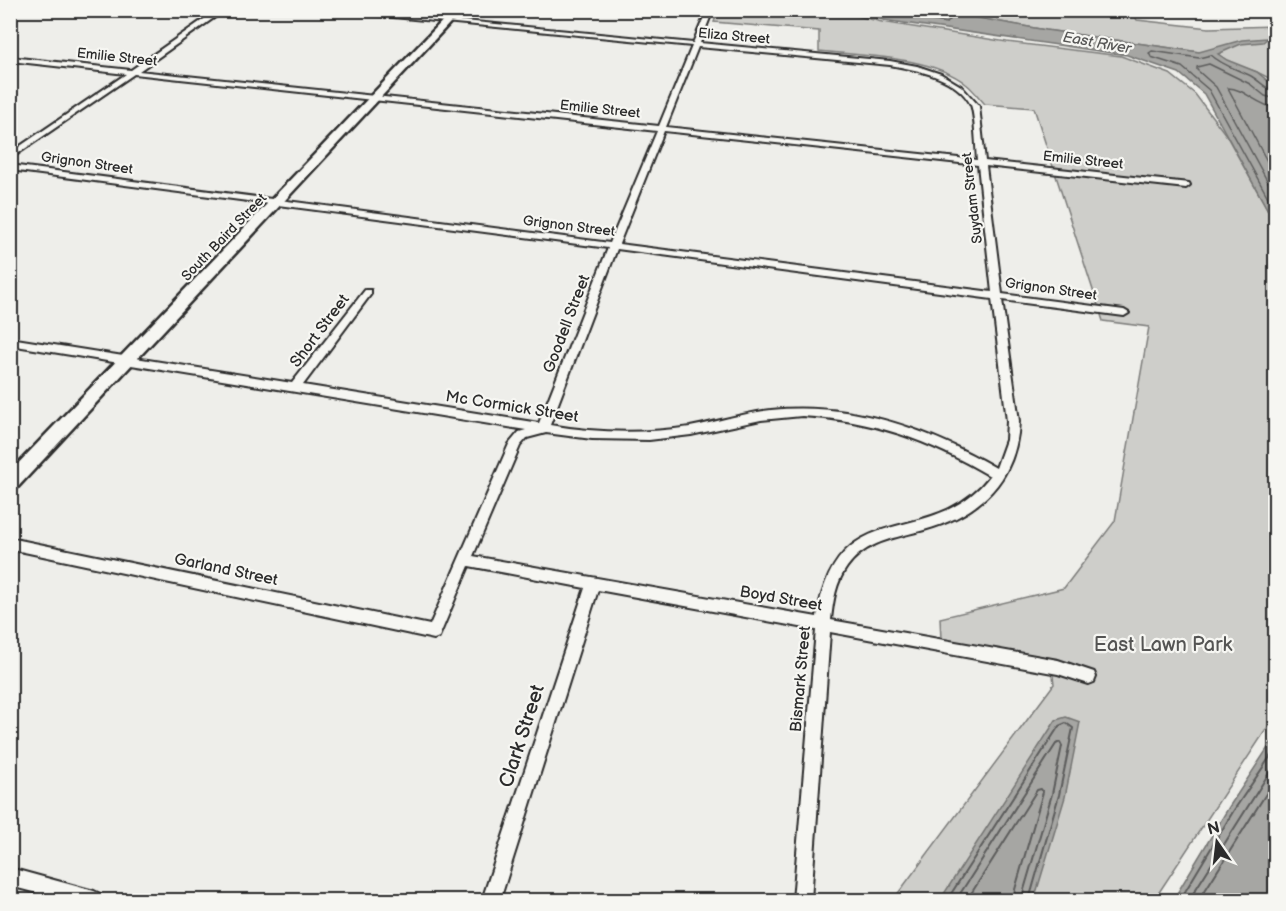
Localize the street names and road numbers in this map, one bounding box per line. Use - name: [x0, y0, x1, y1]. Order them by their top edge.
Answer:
- street label: Eliza Street: [697, 24, 771, 48]
- street label: Emilie Street: [76, 44, 159, 70]
- street label: Emilie Street: [559, 96, 642, 122]
- street label: Emilie Street: [1042, 147, 1125, 173]
- street label: Grignon Street: [40, 148, 135, 178]
- street label: Suydam Street: [958, 151, 986, 245]
- street label: South Baird Street: [178, 189, 271, 284]
- street label: Grignon Street: [522, 212, 617, 240]
- street label: Goodell Street: [540, 272, 595, 376]
- street label: Grignon Street: [1004, 274, 1099, 304]
- street label: Short Street: [286, 291, 354, 371]
- street label: Mc Cormick Street: [444, 387, 580, 427]
- street label: Garland Street: [172, 550, 280, 590]
- street label: Boyd Street: [738, 582, 824, 616]
- street label: Bismark Street: [787, 625, 815, 733]
- street label: Clark Street: [494, 681, 550, 791]

